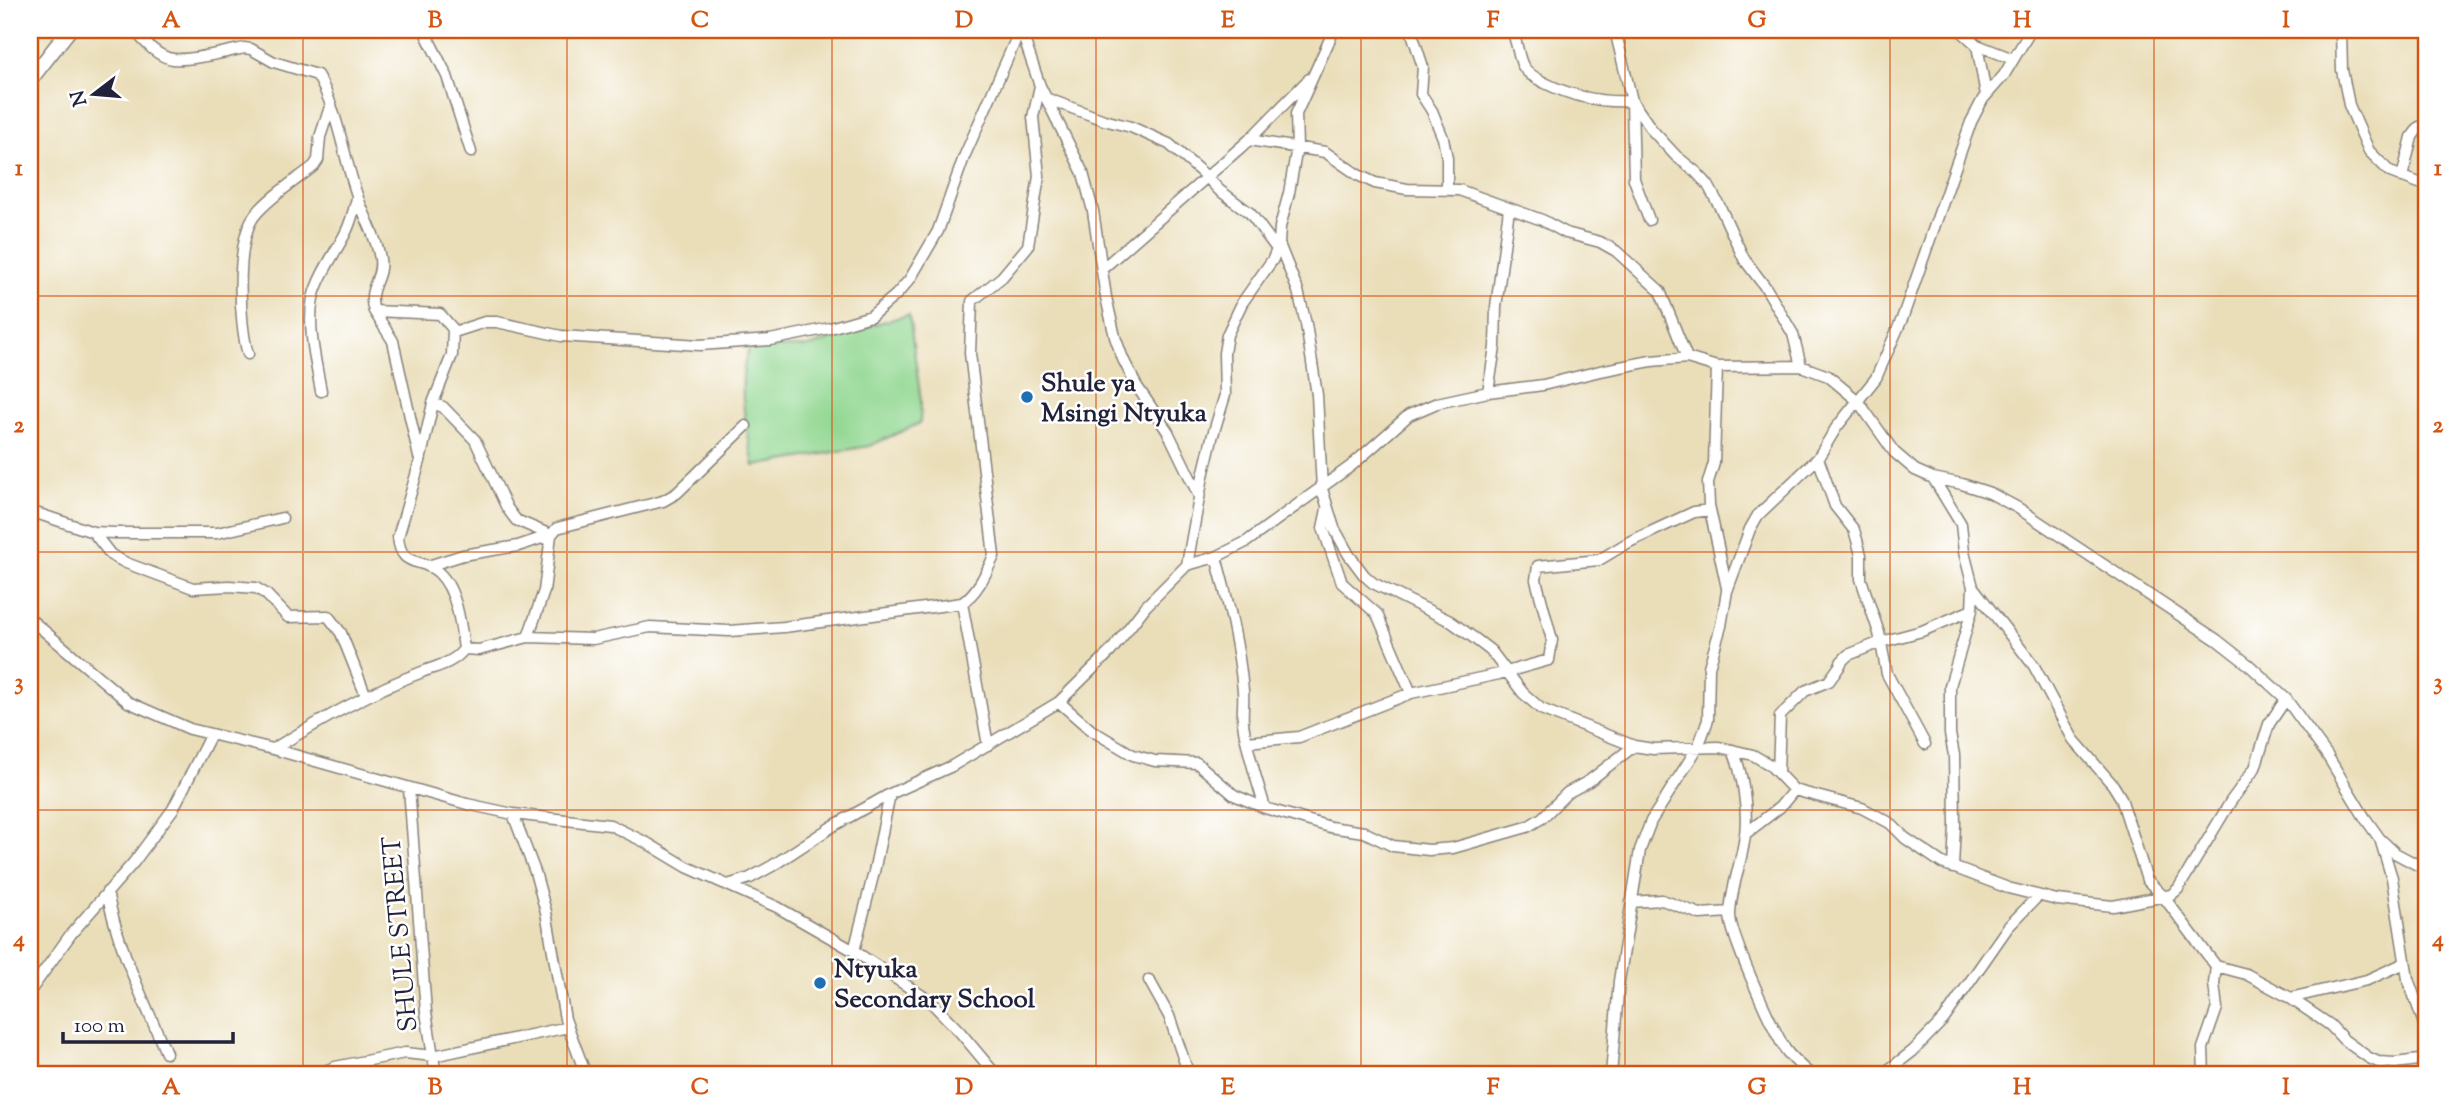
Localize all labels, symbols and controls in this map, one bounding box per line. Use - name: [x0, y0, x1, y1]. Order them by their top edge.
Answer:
- text: A: [162, 5, 181, 38]
- text: B: [428, 5, 443, 38]
- text: C: [691, 5, 709, 38]
- text: D: [955, 5, 973, 38]
- text: E: [1221, 5, 1235, 38]
- text: F: [1487, 5, 1500, 38]
- text: G: [1748, 5, 1767, 38]
- text: H: [2013, 5, 2032, 38]
- text: I: [2282, 5, 2290, 38]
- north arrow: [60, 60, 130, 130]
- text: N: [65, 87, 95, 109]
- text: 1: [15, 153, 23, 186]
- text: 1: [2434, 153, 2442, 186]
- place label: Shule ya Msingi Ntyuka: [1041, 366, 1207, 433]
- marker: Shule ya Msingi Ntyuka: [1019, 389, 1035, 405]
- text: 2: [14, 410, 25, 443]
- text: 2: [2433, 410, 2444, 443]
- text: 3: [14, 667, 24, 700]
- text: 3: [2433, 667, 2443, 700]
- street label: SHULE STREET: [375, 834, 428, 1033]
- text: 4: [12, 924, 25, 957]
- text: 4: [2431, 924, 2444, 957]
- place label: Ntyuka Secondary School: [834, 952, 1036, 1019]
- marker: Ntyuka Secondary School: [812, 975, 828, 991]
- scale bar: [63, 1000, 233, 1044]
- text: 100 m: [74, 1012, 125, 1042]
- text: A: [162, 1072, 181, 1105]
- text: B: [428, 1072, 443, 1105]
- text: C: [691, 1072, 709, 1105]
- text: D: [955, 1072, 973, 1105]
- text: E: [1221, 1072, 1235, 1105]
- text: F: [1487, 1072, 1500, 1105]
- text: G: [1748, 1072, 1767, 1105]
- text: H: [2013, 1072, 2032, 1105]
- text: I: [2282, 1072, 2290, 1105]

